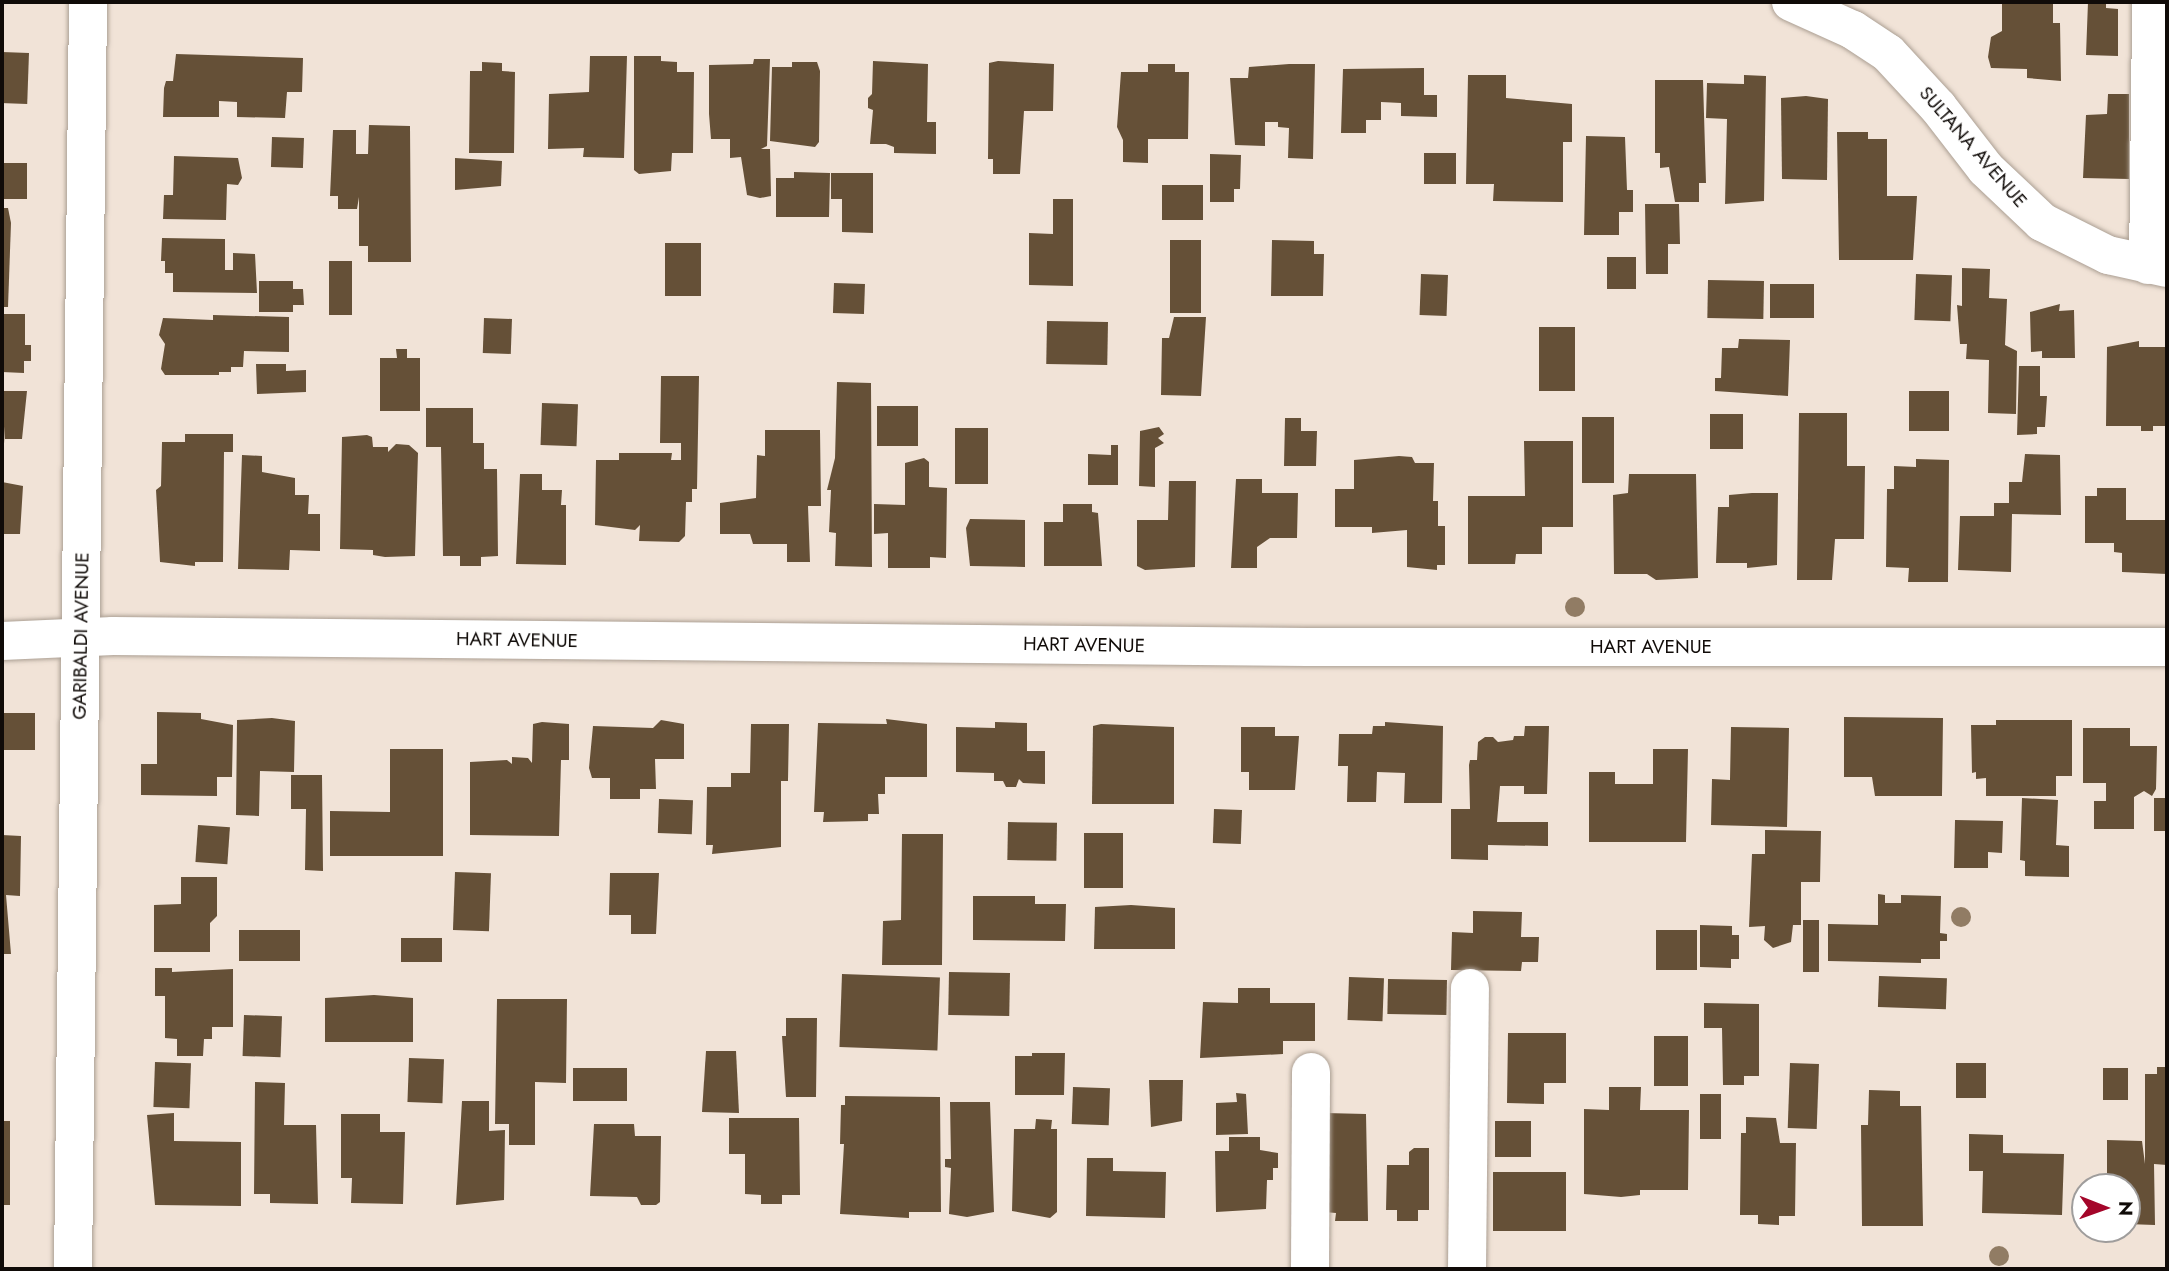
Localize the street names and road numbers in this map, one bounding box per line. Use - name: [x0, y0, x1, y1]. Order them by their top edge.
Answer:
- street label: SULTANA AVENUE: [1914, 82, 2032, 212]
- street label: GARIBALDI AVENUE: [68, 552, 94, 720]
- street label: HART AVENUE: [456, 628, 578, 652]
- street label: HART AVENUE: [1023, 633, 1145, 657]
- street label: HART AVENUE: [1590, 636, 1712, 658]

